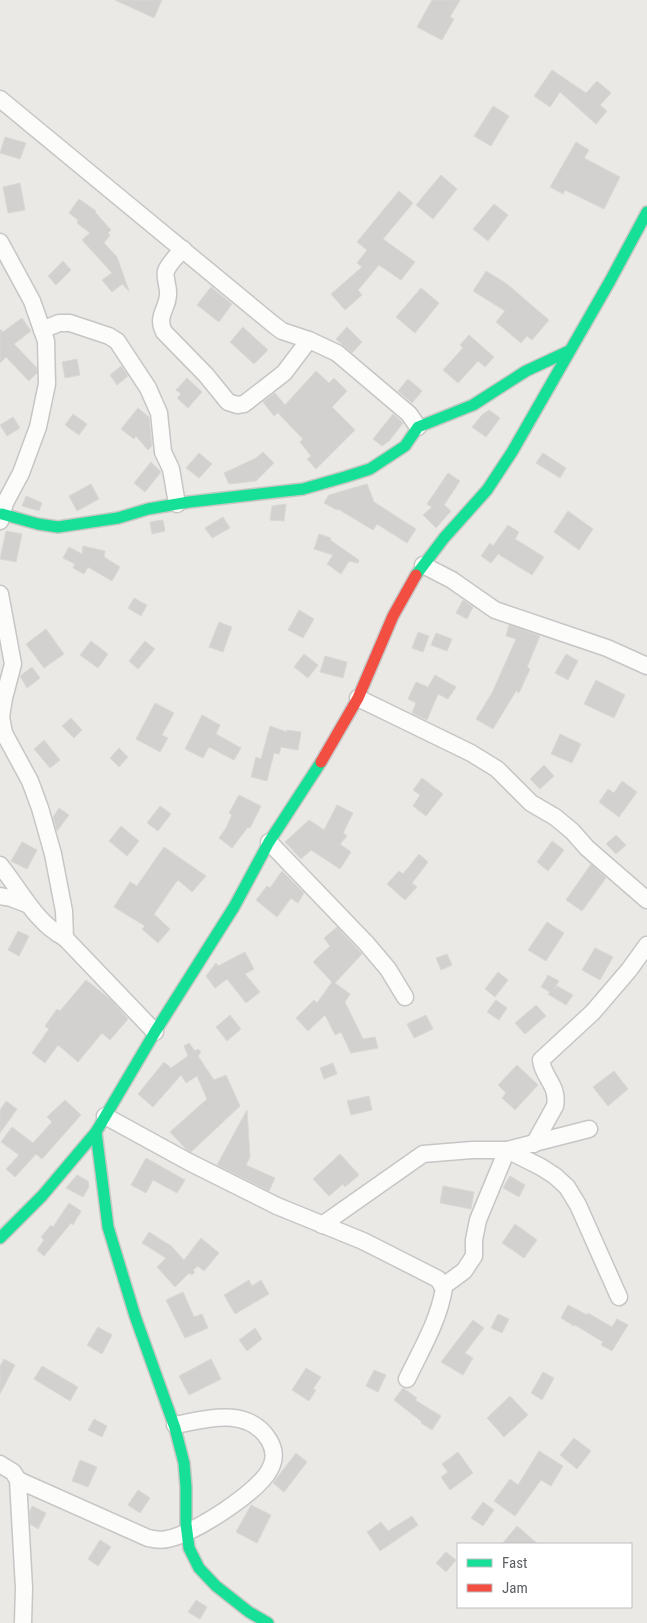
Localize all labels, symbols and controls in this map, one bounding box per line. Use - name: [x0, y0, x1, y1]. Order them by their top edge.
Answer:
- legend: [457, 1543, 632, 1608]
- text: Fast: [502, 1554, 527, 1572]
- text: Jam: [502, 1579, 528, 1597]

